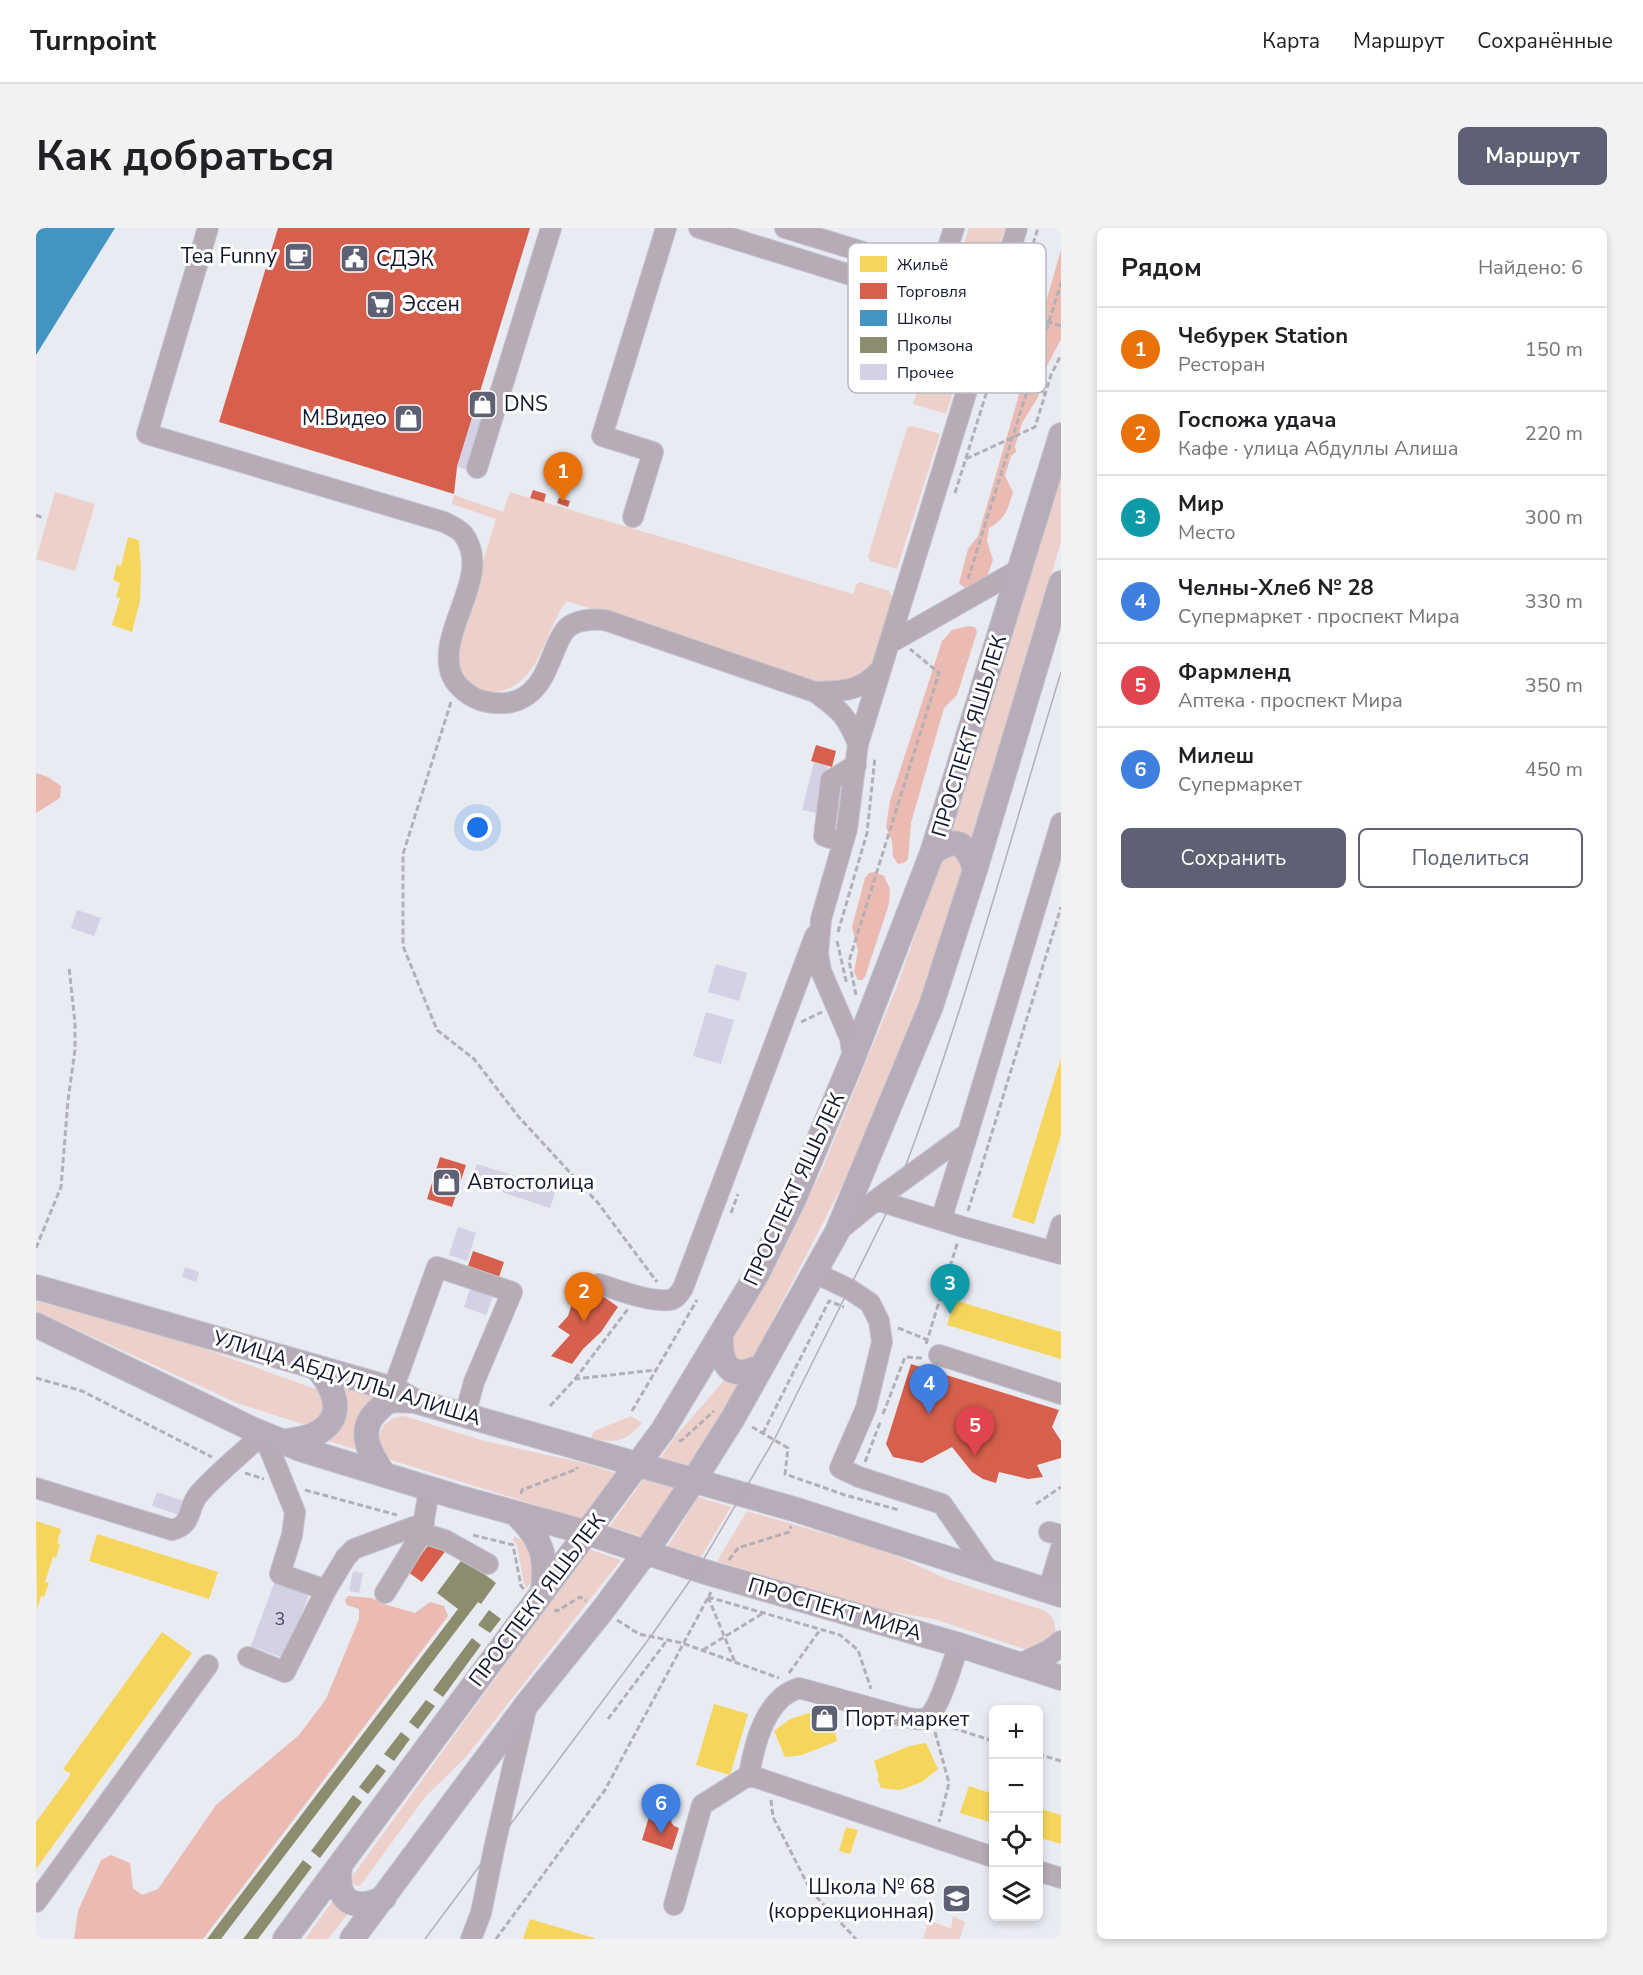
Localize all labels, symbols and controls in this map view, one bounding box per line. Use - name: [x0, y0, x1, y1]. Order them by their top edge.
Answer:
- text: Turnpoint: [30, 22, 156, 60]
- text: Карта: [1262, 27, 1320, 55]
- text: Маршрут: [1353, 27, 1444, 55]
- text: Сохранённые: [1477, 27, 1613, 55]
- button: Маршрут: [1458, 127, 1607, 185]
- text: Как добраться: [36, 128, 335, 185]
- cafe icon: Tea Funny: [282, 240, 314, 272]
- place label: Tea Funny: [181, 242, 277, 270]
- public building icon: СДЭК: [339, 243, 371, 275]
- legend: [848, 243, 1046, 393]
- place label: СДЭК: [376, 245, 435, 273]
- text: Рядом: [1121, 250, 1202, 285]
- text: Жильё: [897, 254, 948, 276]
- text: Найдено: 6: [1478, 254, 1583, 281]
- text: Торговля: [897, 281, 967, 303]
- supermarket icon: Эссен: [365, 288, 397, 320]
- place label: Эссен: [402, 290, 460, 318]
- text: Школы: [897, 308, 952, 330]
- text: Чебурек Station: [1178, 321, 1348, 351]
- text: Промзона: [897, 335, 973, 357]
- text: 1: [1135, 336, 1147, 363]
- text: 150 m: [1525, 336, 1583, 363]
- text: Ресторан: [1178, 351, 1265, 378]
- text: Прочее: [897, 362, 954, 384]
- shop icon: DNS: [467, 388, 499, 420]
- place label: DNS: [504, 390, 548, 418]
- shop icon: М.Видео: [392, 402, 424, 434]
- place label: М.Видео: [302, 404, 387, 432]
- text: Госпожа удача: [1178, 405, 1337, 435]
- text: 2: [1135, 420, 1147, 447]
- text: 220 m: [1525, 420, 1583, 447]
- text: Кафе · улица Абдуллы Алиша: [1178, 435, 1459, 462]
- pin: 1: [544, 452, 582, 502]
- text: Мир: [1178, 489, 1224, 519]
- text: 3: [1135, 504, 1147, 531]
- text: 300 m: [1525, 504, 1583, 531]
- text: Место: [1178, 519, 1236, 546]
- text: Челны-Хлеб № 28: [1178, 573, 1374, 603]
- text: 4: [1135, 588, 1147, 615]
- text: 330 m: [1525, 588, 1583, 615]
- text: Супермаркет · проспект Мира: [1178, 603, 1460, 630]
- street label: ПРОСПЕКТ ЯШЬЛЕК: [925, 631, 1013, 841]
- text: Фармленд: [1178, 657, 1291, 687]
- text: 5: [1135, 672, 1147, 699]
- text: 350 m: [1525, 672, 1583, 699]
- text: Аптека · проспект Мира: [1178, 687, 1403, 714]
- text: Милеш: [1178, 741, 1254, 771]
- text: 6: [1135, 756, 1147, 783]
- text: 450 m: [1525, 756, 1583, 783]
- text: Супермаркет: [1178, 771, 1302, 798]
- your location: [463, 813, 492, 842]
- button: Сохранить: [1121, 828, 1346, 888]
- button: Поделиться: [1358, 828, 1583, 888]
- street label: ПРОСПЕКТ ЯШЬЛЕК: [737, 1087, 851, 1290]
- shop icon: Автостолица: [430, 1166, 462, 1198]
- place label: Автостолица: [467, 1168, 594, 1196]
- pin: 3: [930, 1264, 970, 1314]
- pin: 2: [564, 1272, 604, 1322]
- street label: УЛИЦА АБДУЛЛЫ АЛИША: [209, 1324, 484, 1432]
- pin: 4: [910, 1364, 948, 1414]
- pin: 5: [956, 1406, 994, 1456]
- street label: ПРОСПЕКТ ЯШЬЛЕК: [463, 1507, 612, 1692]
- street label: ПРОСПЕКТ МИРА: [745, 1571, 925, 1647]
- house number: 3: [275, 1607, 285, 1631]
- shop icon: Порт маркет: [808, 1703, 840, 1735]
- place label: Порт маркет: [845, 1705, 970, 1733]
- map controls: [989, 1705, 1043, 1921]
- button: +: [989, 1705, 1043, 1759]
- button: −: [989, 1759, 1043, 1813]
- pin: 6: [642, 1784, 680, 1834]
- button: locate: [989, 1813, 1043, 1867]
- button: layers: [989, 1867, 1043, 1921]
- place label: Школа № 68 (коррекционная): [767, 1873, 935, 1925]
- school or university icon: Школа № 68 (коррекционная): [940, 1883, 972, 1915]

